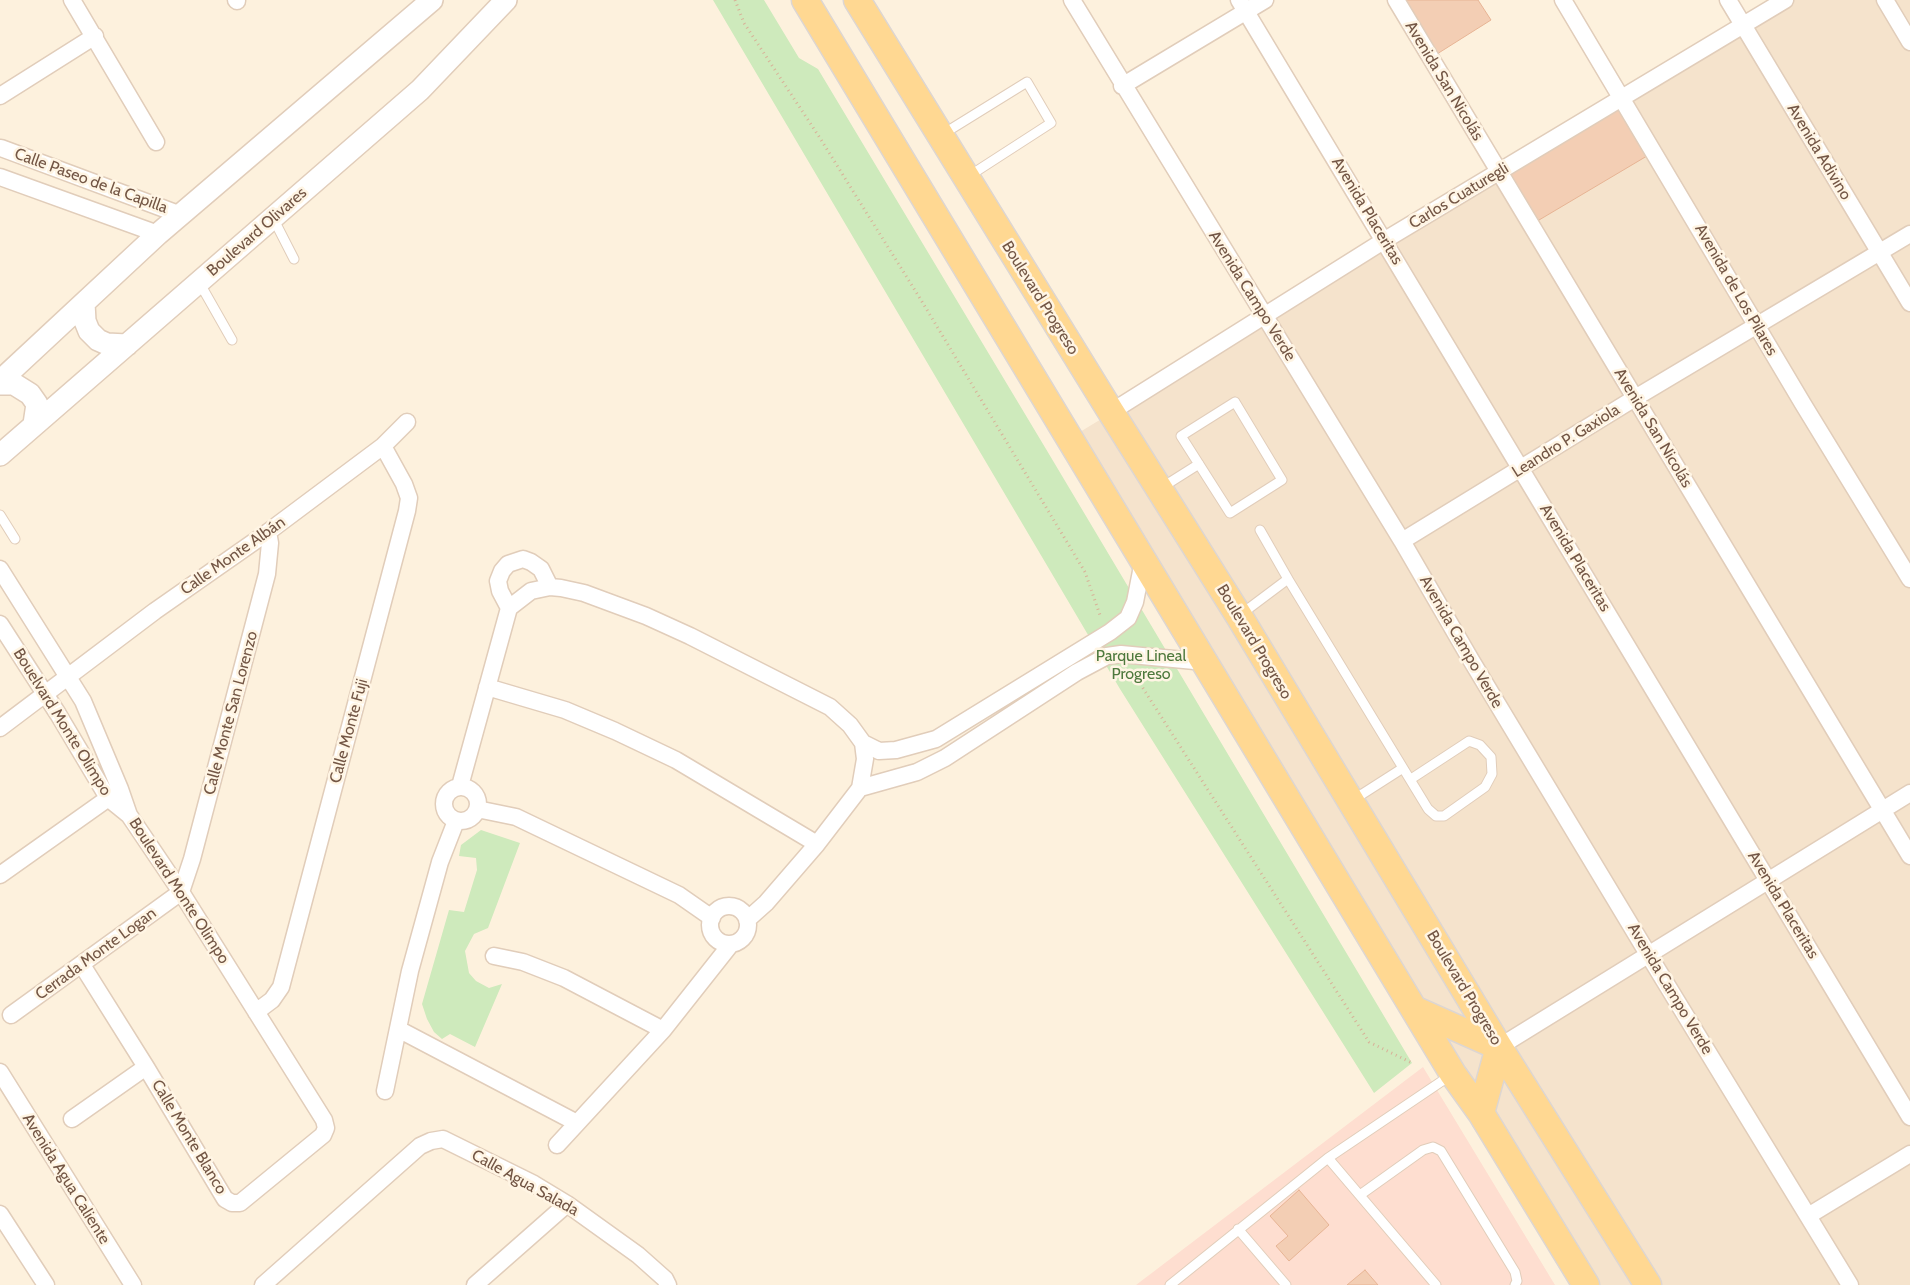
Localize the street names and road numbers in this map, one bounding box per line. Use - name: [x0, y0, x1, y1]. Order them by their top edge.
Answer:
- street label: Avenida San Nicolás: [1401, 18, 1487, 144]
- street label: Avenida Adivino: [1783, 100, 1855, 204]
- street label: Calle Paseo de la Capilla: [12, 144, 170, 218]
- street label: Avenida Placeritas: [1327, 154, 1407, 268]
- street label: Carlos Cuaturegli: [1406, 159, 1512, 233]
- street label: Boulevard Olivares: [203, 183, 311, 281]
- street label: Avenida de Los Pilares: [1690, 221, 1782, 359]
- street label: Avenida Campo Verde: [1204, 228, 1300, 364]
- street label: Boulevard Progreso: [997, 238, 1083, 358]
- street label: Avenida San Nicolás: [1610, 365, 1696, 491]
- street label: Leandro P. Gaxiola: [1509, 400, 1623, 482]
- street label: Avenida Placeritas: [1535, 501, 1615, 615]
- street label: Calle Monte Albán: [177, 513, 289, 599]
- street label: Avenida Campo Verde: [1415, 572, 1507, 712]
- street label: Boulevard Progreso: [1212, 581, 1296, 703]
- street label: Calle Monte San Lorenzo: [200, 629, 262, 797]
- street label: Bouelvard Monte Olimpo: [9, 645, 115, 799]
- street label: Calle Monte Fuji: [326, 677, 372, 785]
- street label: Boulevard Monte Olimpo: [125, 814, 233, 968]
- street label: Avenida Placeritas: [1743, 848, 1823, 962]
- street label: Cerrada Monte Logan: [32, 904, 160, 1004]
- street label: Avenida Campo Verde: [1623, 920, 1717, 1058]
- street label: Boulevard Progreso: [1422, 927, 1506, 1049]
- street label: Calle Monte Blanco: [147, 1076, 231, 1198]
- street label: Avenida Agua Caliente: [18, 1110, 114, 1248]
- street label: Calle Agua Salada: [468, 1146, 582, 1220]

